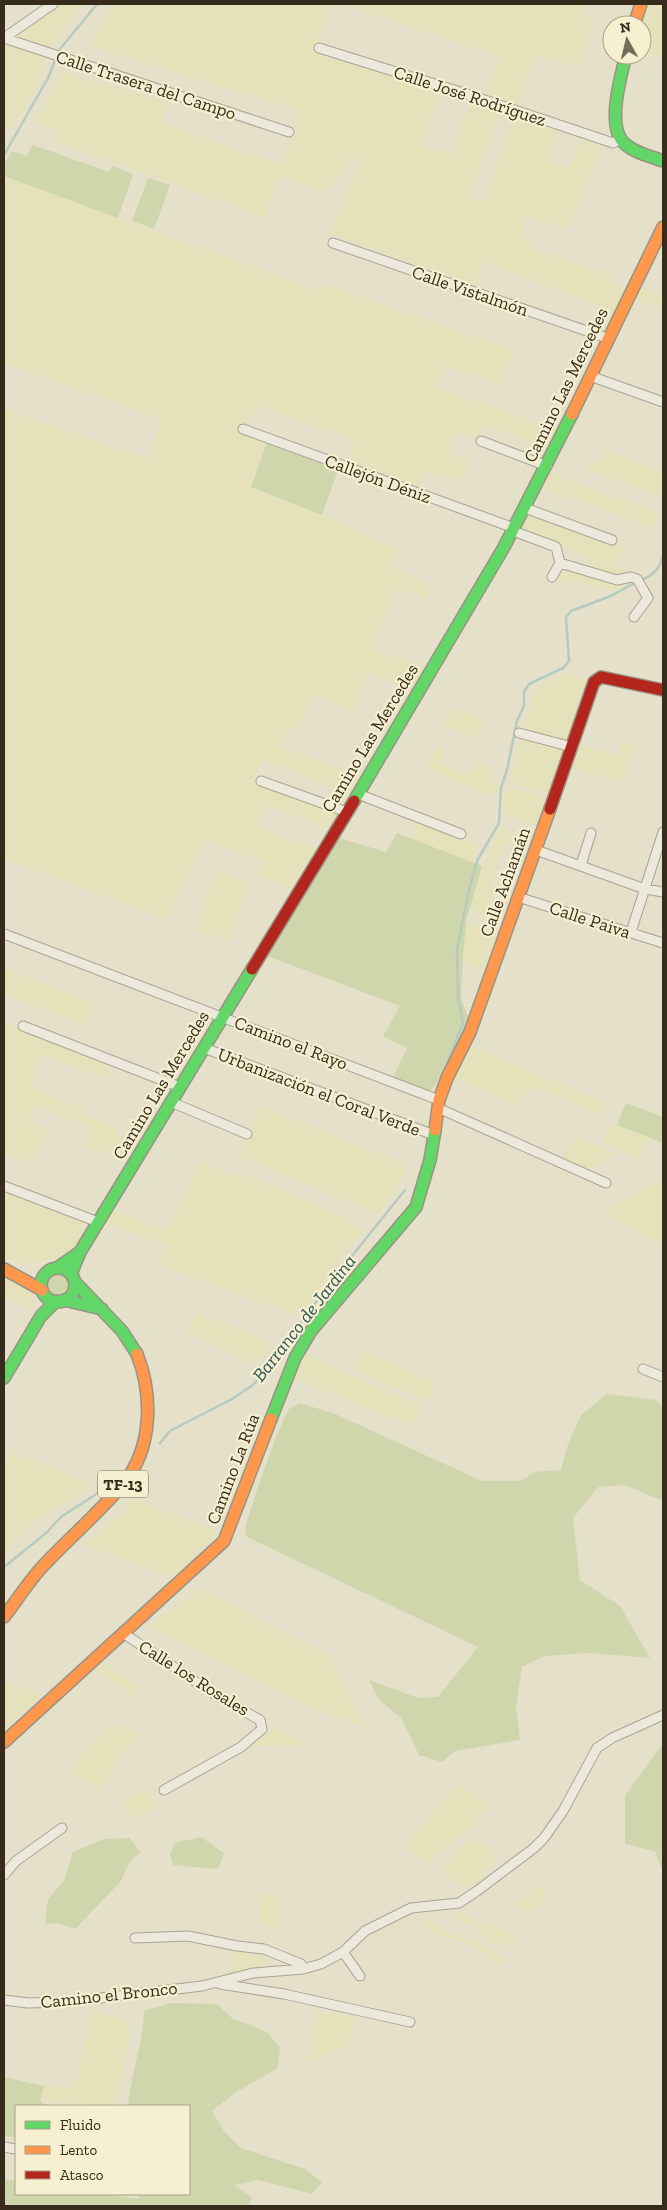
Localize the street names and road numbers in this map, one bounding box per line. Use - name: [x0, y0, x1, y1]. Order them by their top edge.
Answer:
- street label: Calle Trasera del Campo: [53, 45, 239, 125]
- street label: Calle José Rodríguez: [391, 61, 549, 131]
- street label: Calle Vistalmón: [409, 261, 532, 321]
- street label: Camino Las Mercedes: [519, 304, 613, 466]
- street label: Callejón Déniz: [322, 450, 434, 508]
- street label: Camino Las Mercedes: [317, 660, 423, 816]
- street label: Calle Achamán: [475, 824, 535, 940]
- street label: Calle Paiva: [547, 897, 634, 944]
- street label: Camino Las Mercedes: [108, 1007, 214, 1163]
- street label: Camino el Rayo: [231, 1011, 351, 1075]
- street label: Urbanización el Coral Verde: [215, 1043, 423, 1141]
- street label: Camino La Rúa: [202, 1410, 264, 1528]
- road number: TF-13: [98, 1470, 148, 1498]
- street label: Calle los Rosales: [135, 1635, 253, 1721]
- street label: Camino el Bronco: [40, 1977, 178, 2013]

